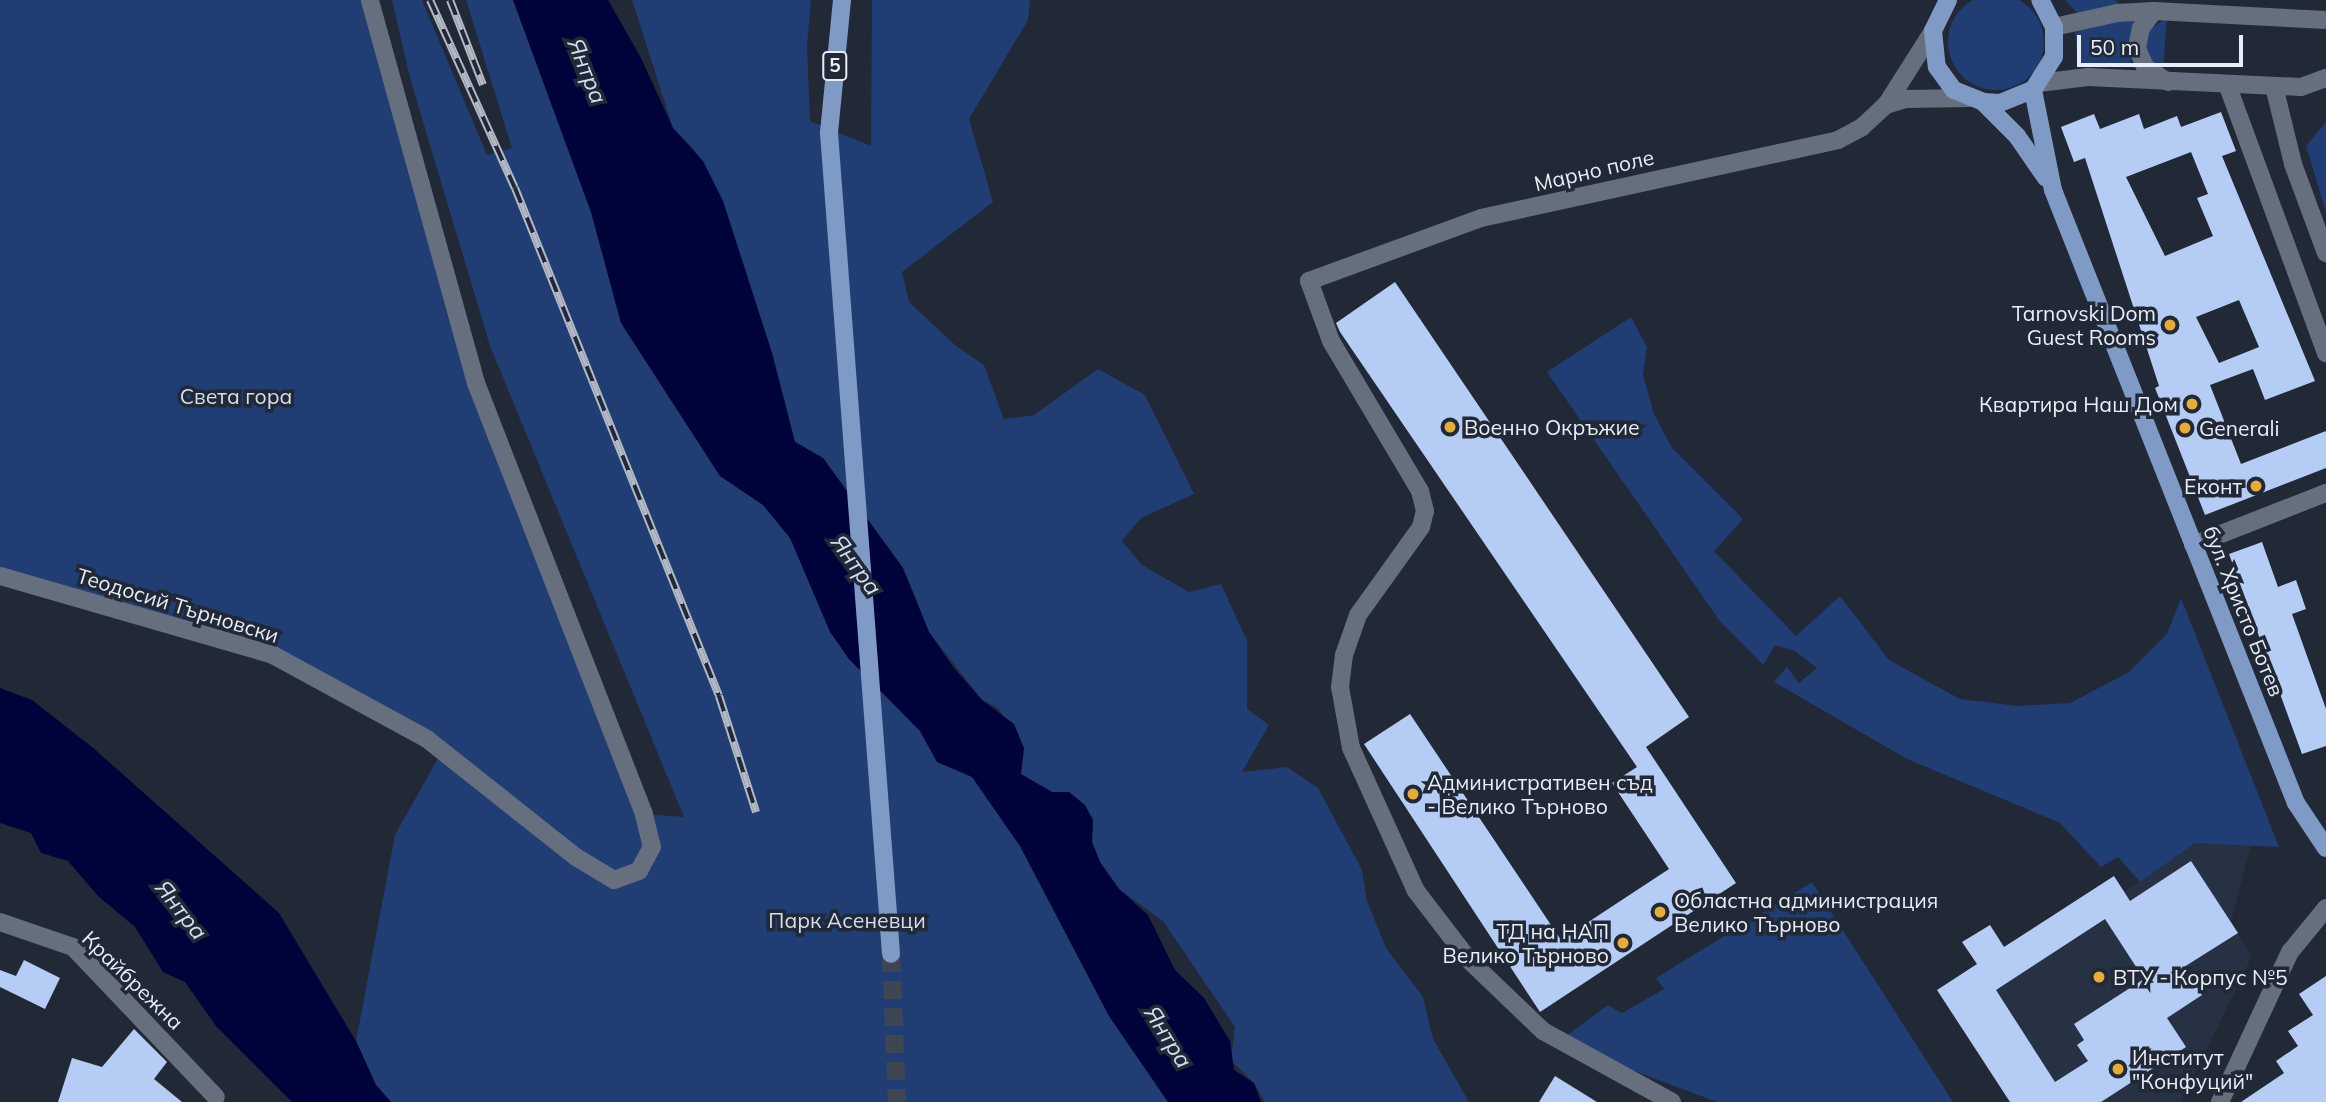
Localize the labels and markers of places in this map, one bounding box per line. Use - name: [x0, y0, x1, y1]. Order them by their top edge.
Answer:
- place label: Tarnovski Dom Guest Rooms: [2012, 300, 2156, 350]
- marker: Tarnovski Dom Guest Rooms: [2162, 317, 2178, 333]
- place label: Квартира Наш Дом: [1979, 391, 2178, 417]
- marker: Квартира Наш Дом: [2184, 396, 2200, 412]
- place label: Военно Окръжие: [1464, 414, 1640, 440]
- place label: Generali: [2199, 415, 2280, 441]
- marker: Военно Окръжие: [1442, 419, 1458, 435]
- marker: Generali: [2177, 420, 2193, 436]
- place label: Еконт: [2184, 473, 2242, 499]
- marker: Еконт: [2248, 478, 2264, 494]
- place label: Административен съд - Велико Търново: [1427, 769, 1653, 819]
- marker: Административен съд - Велико Търново: [1405, 786, 1421, 802]
- place label: Областна администрация Велико Търново: [1674, 887, 1938, 937]
- marker: Областна администрация Велико Търново: [1652, 904, 1668, 920]
- place label: ТД на НАП Велико Търново: [1442, 918, 1609, 968]
- marker: ТД на НАП Велико Търново: [1615, 935, 1631, 951]
- place label: ВТУ - Корпус №5: [2113, 964, 2288, 990]
- marker: ВТУ - Корпус №5: [2091, 969, 2107, 985]
- place label: Институт "Конфуций": [2132, 1044, 2253, 1094]
- marker: Институт "Конфуций": [2110, 1061, 2126, 1077]

